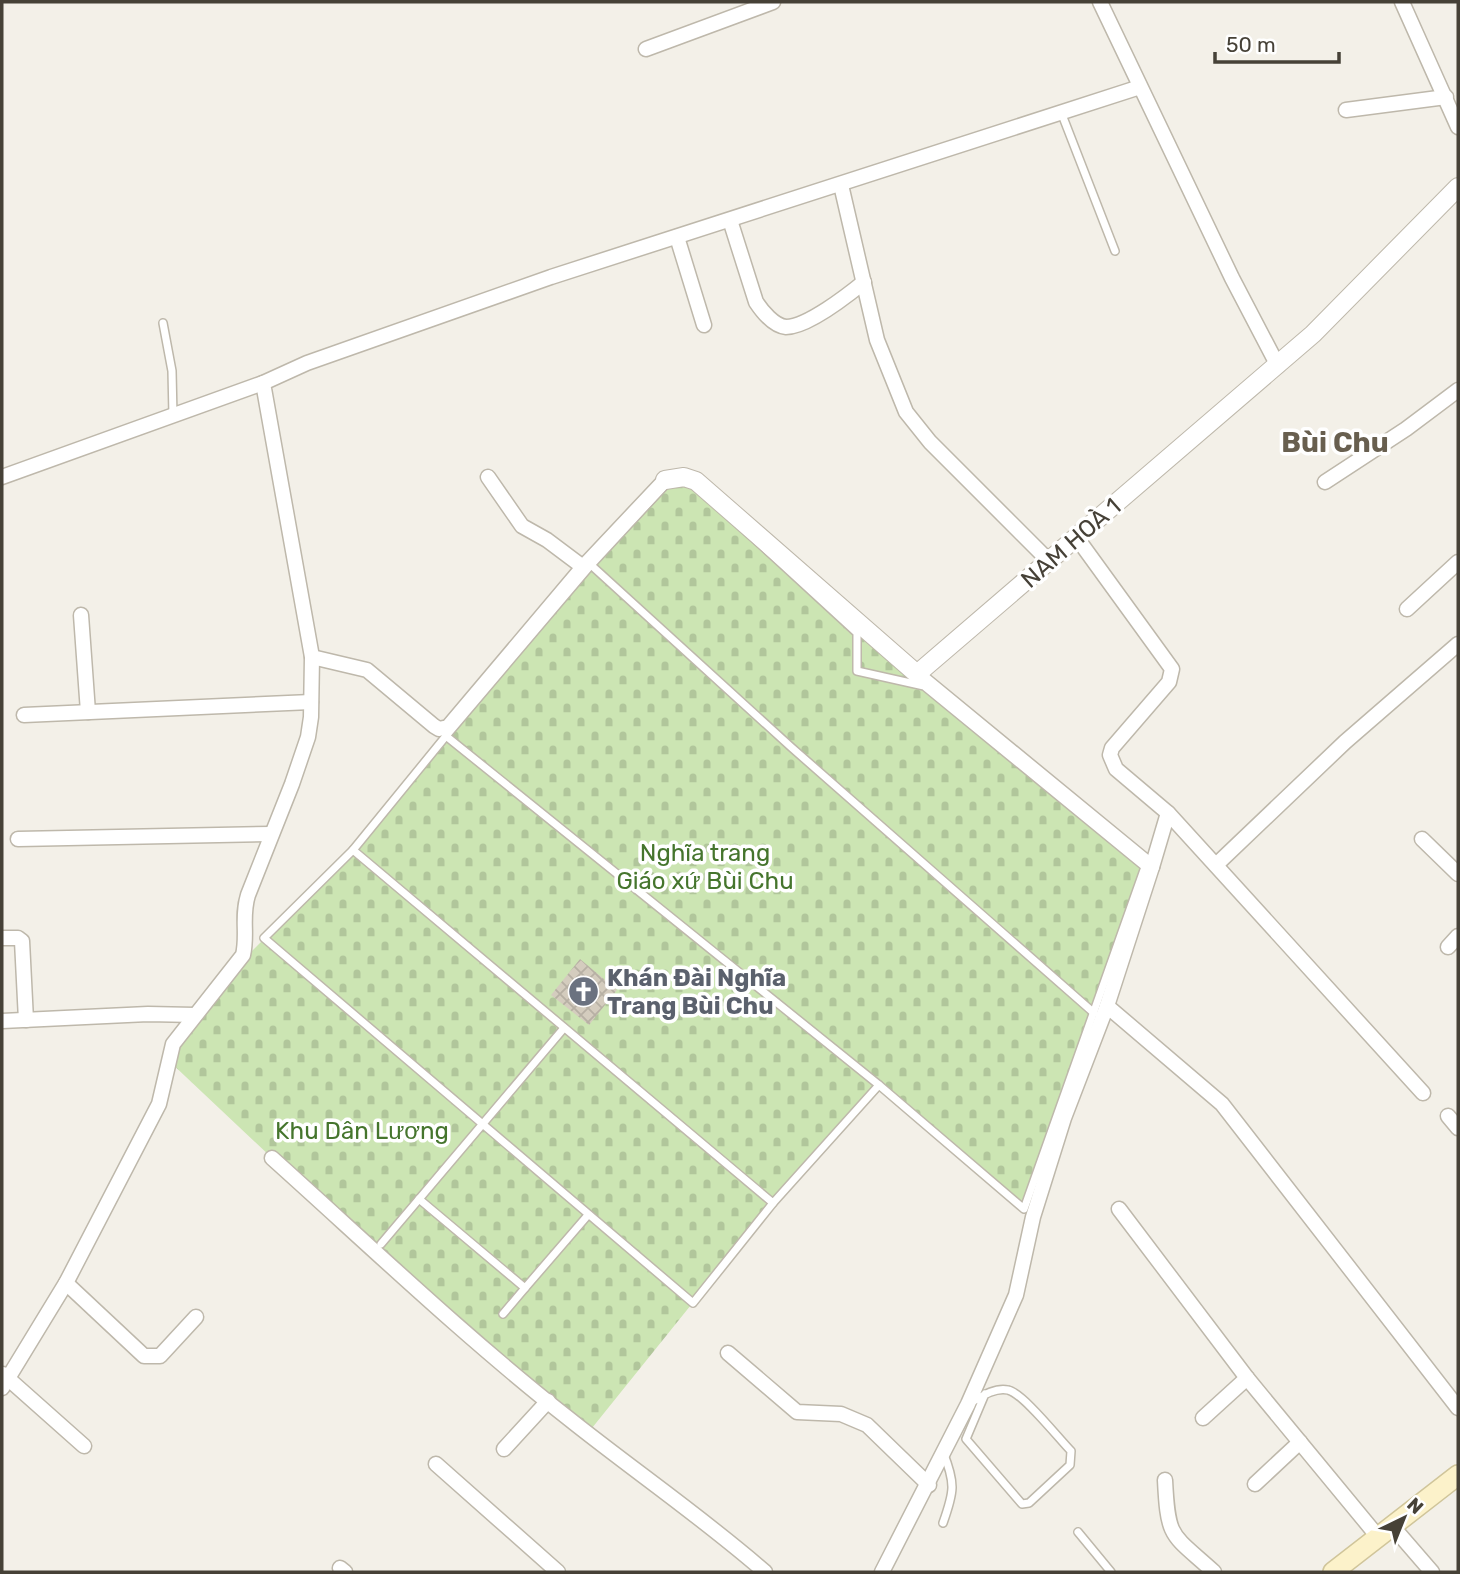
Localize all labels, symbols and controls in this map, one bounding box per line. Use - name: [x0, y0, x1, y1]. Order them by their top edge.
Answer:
- scale bar: [1215, 21, 1339, 65]
- text: 50 m: [1226, 32, 1276, 57]
- district label: Bùi Chu: [1281, 426, 1389, 459]
- street label: NAM HOÀ 1: [1016, 492, 1126, 594]
- park label: Nghĩa trang Giáo xứ Bùi Chu: [616, 839, 794, 895]
- place label: Khán Đài Nghĩa Trang Bùi Chu: [607, 964, 786, 1020]
- church icon: Khán Đài Nghĩa Trang Bùi Chu: [567, 975, 601, 1009]
- park label: Khu Dân Lương: [275, 1117, 449, 1145]
- north arrow: [1369, 1483, 1439, 1553]
- text: N: [1402, 1493, 1428, 1519]

